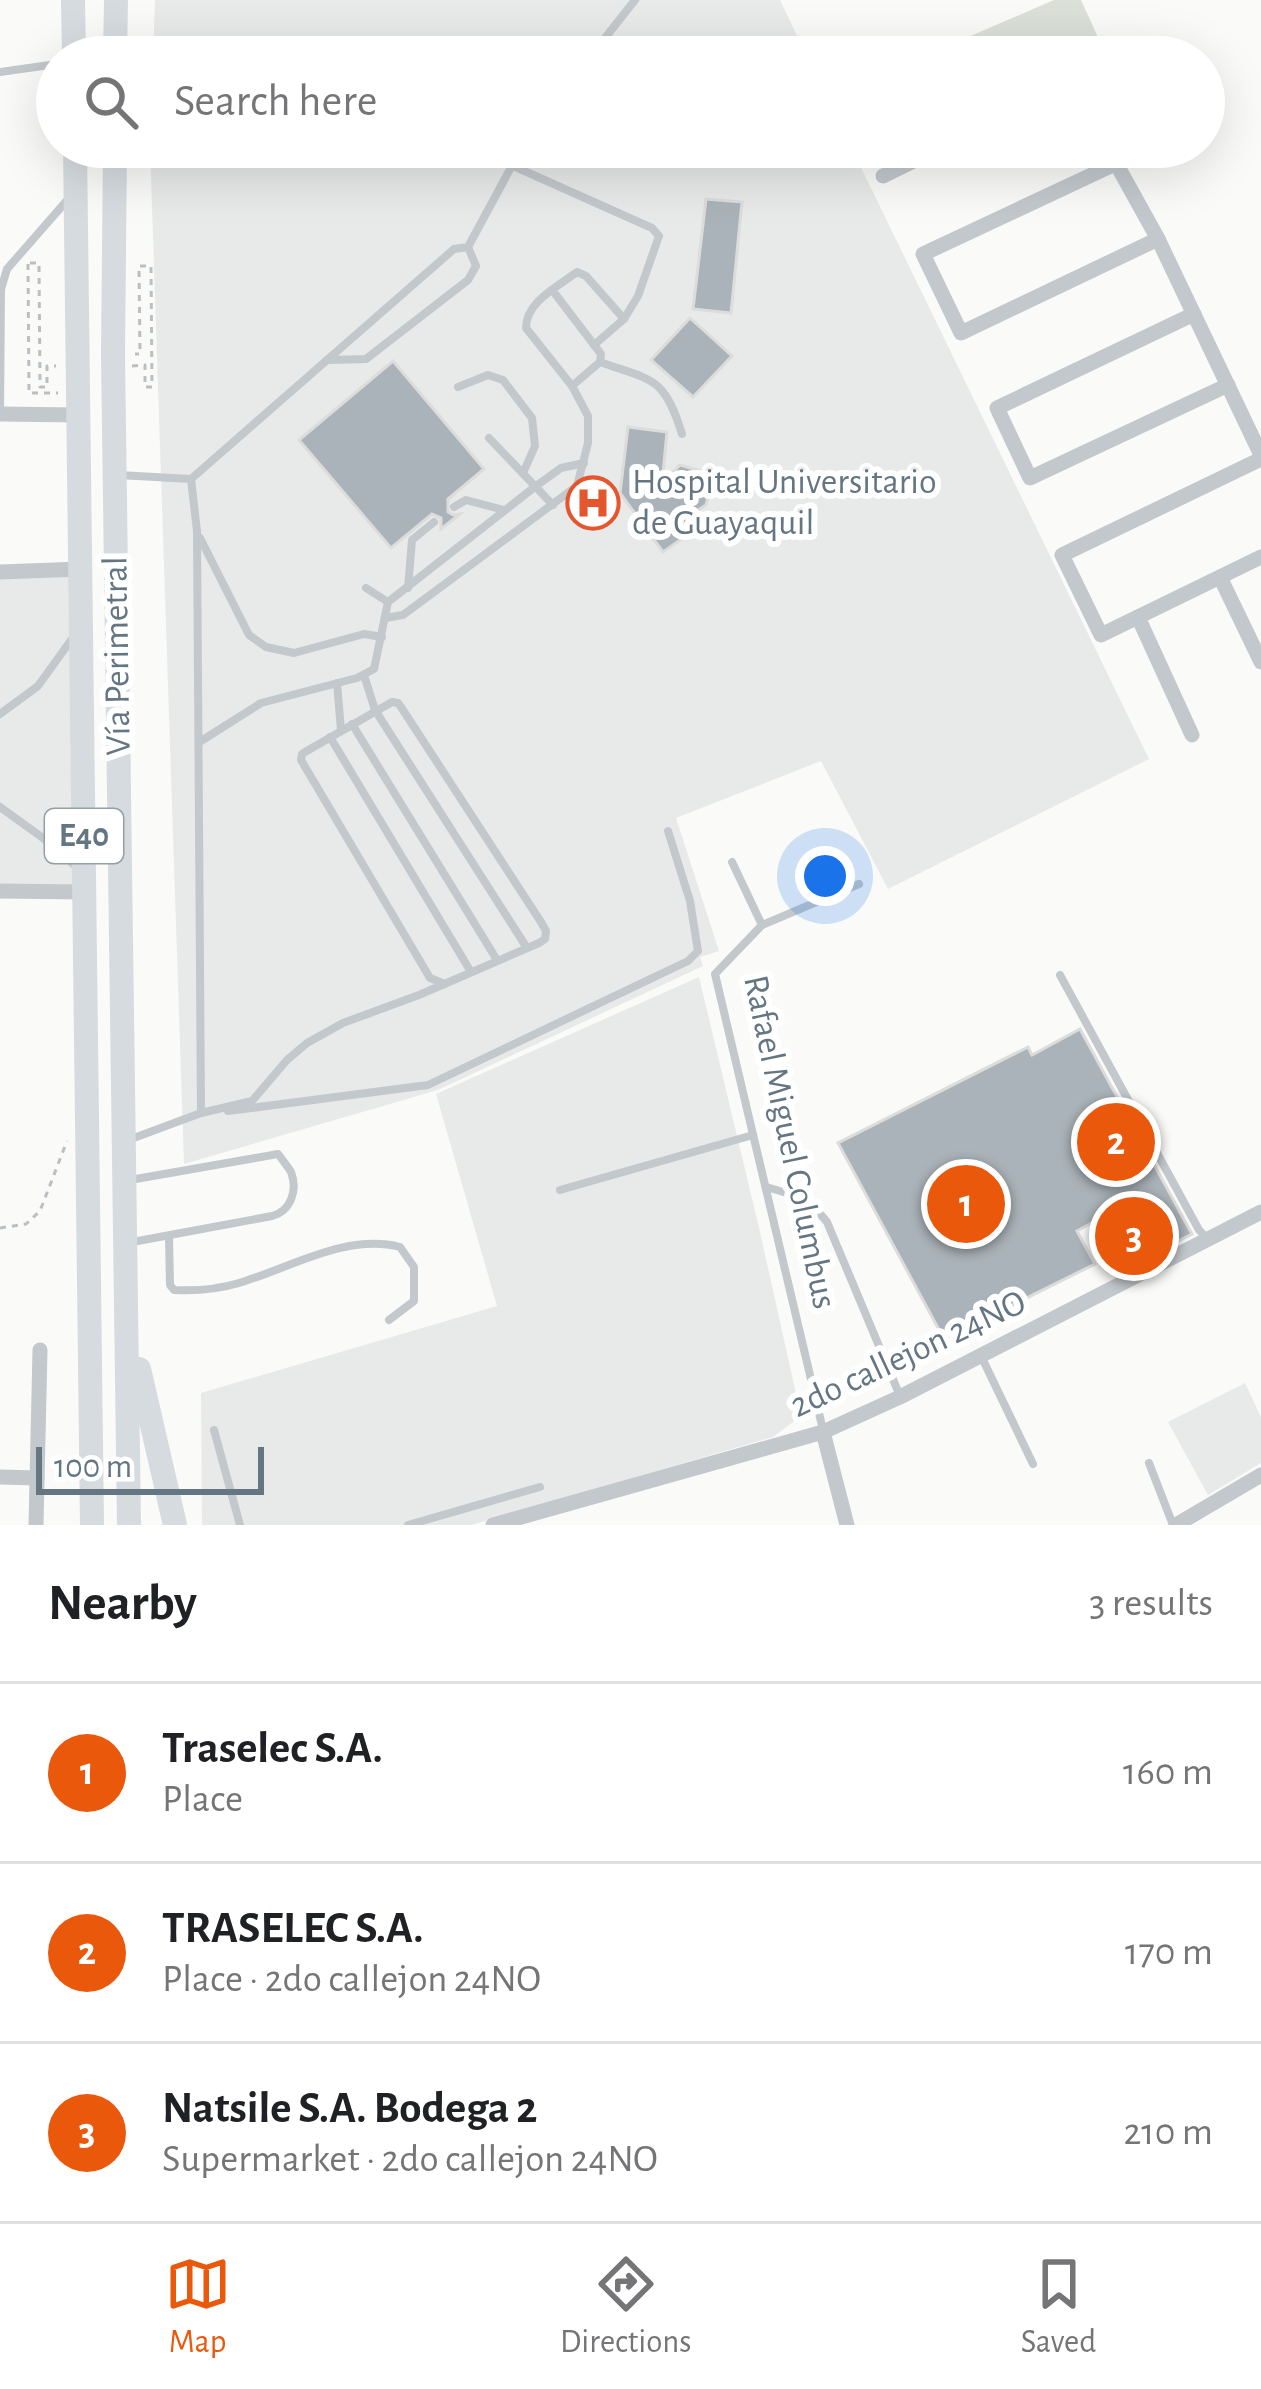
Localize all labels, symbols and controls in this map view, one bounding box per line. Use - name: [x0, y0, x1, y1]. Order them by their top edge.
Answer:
- search box: [36, 36, 1225, 168]
- icon: search: [78, 69, 144, 135]
- text: Search here: [174, 79, 377, 124]
- place label: Hospital Universitario de Guayaquil: [632, 464, 937, 541]
- hospital icon: Hospital Universitario de Guayaquil: [565, 475, 621, 531]
- street label: Vía Perimetral: [97, 556, 137, 756]
- road number: E40: [45, 809, 123, 863]
- your location: [795, 846, 855, 906]
- street label: Rafael Miguel Columbus: [737, 972, 843, 1312]
- pin: 2: [1077, 1097, 1155, 1187]
- pin: 1: [927, 1159, 1005, 1249]
- pin: 3: [1095, 1191, 1173, 1281]
- street label: 2do callejon 24NO: [785, 1284, 1031, 1424]
- scale bar: [36, 1441, 264, 1494]
- text: 100 m: [54, 1451, 132, 1484]
- text: Nearby: [48, 1578, 197, 1629]
- text: 3 results: [1089, 1584, 1213, 1623]
- text: Traselec S.A.: [162, 1726, 383, 1771]
- text: 1: [80, 1753, 94, 1792]
- text: 160 m: [1123, 1753, 1213, 1792]
- text: Place: [162, 1780, 243, 1819]
- text: TRASELEC S.A.: [162, 1906, 424, 1951]
- text: 2: [78, 1933, 96, 1972]
- text: 170 m: [1125, 1933, 1213, 1972]
- text: Place · 2do callejon 24NO: [162, 1960, 541, 1999]
- text: Natsile S.A. Bodega 2: [162, 2086, 537, 2131]
- text: 3: [79, 2113, 95, 2152]
- text: 210 m: [1124, 2113, 1213, 2152]
- text: Supermarket · 2do callejon 24NO: [162, 2140, 658, 2179]
- tab: Map: [165, 2251, 231, 2363]
- tab: Directions: [560, 2251, 691, 2363]
- tab: Saved: [1021, 2251, 1096, 2363]

